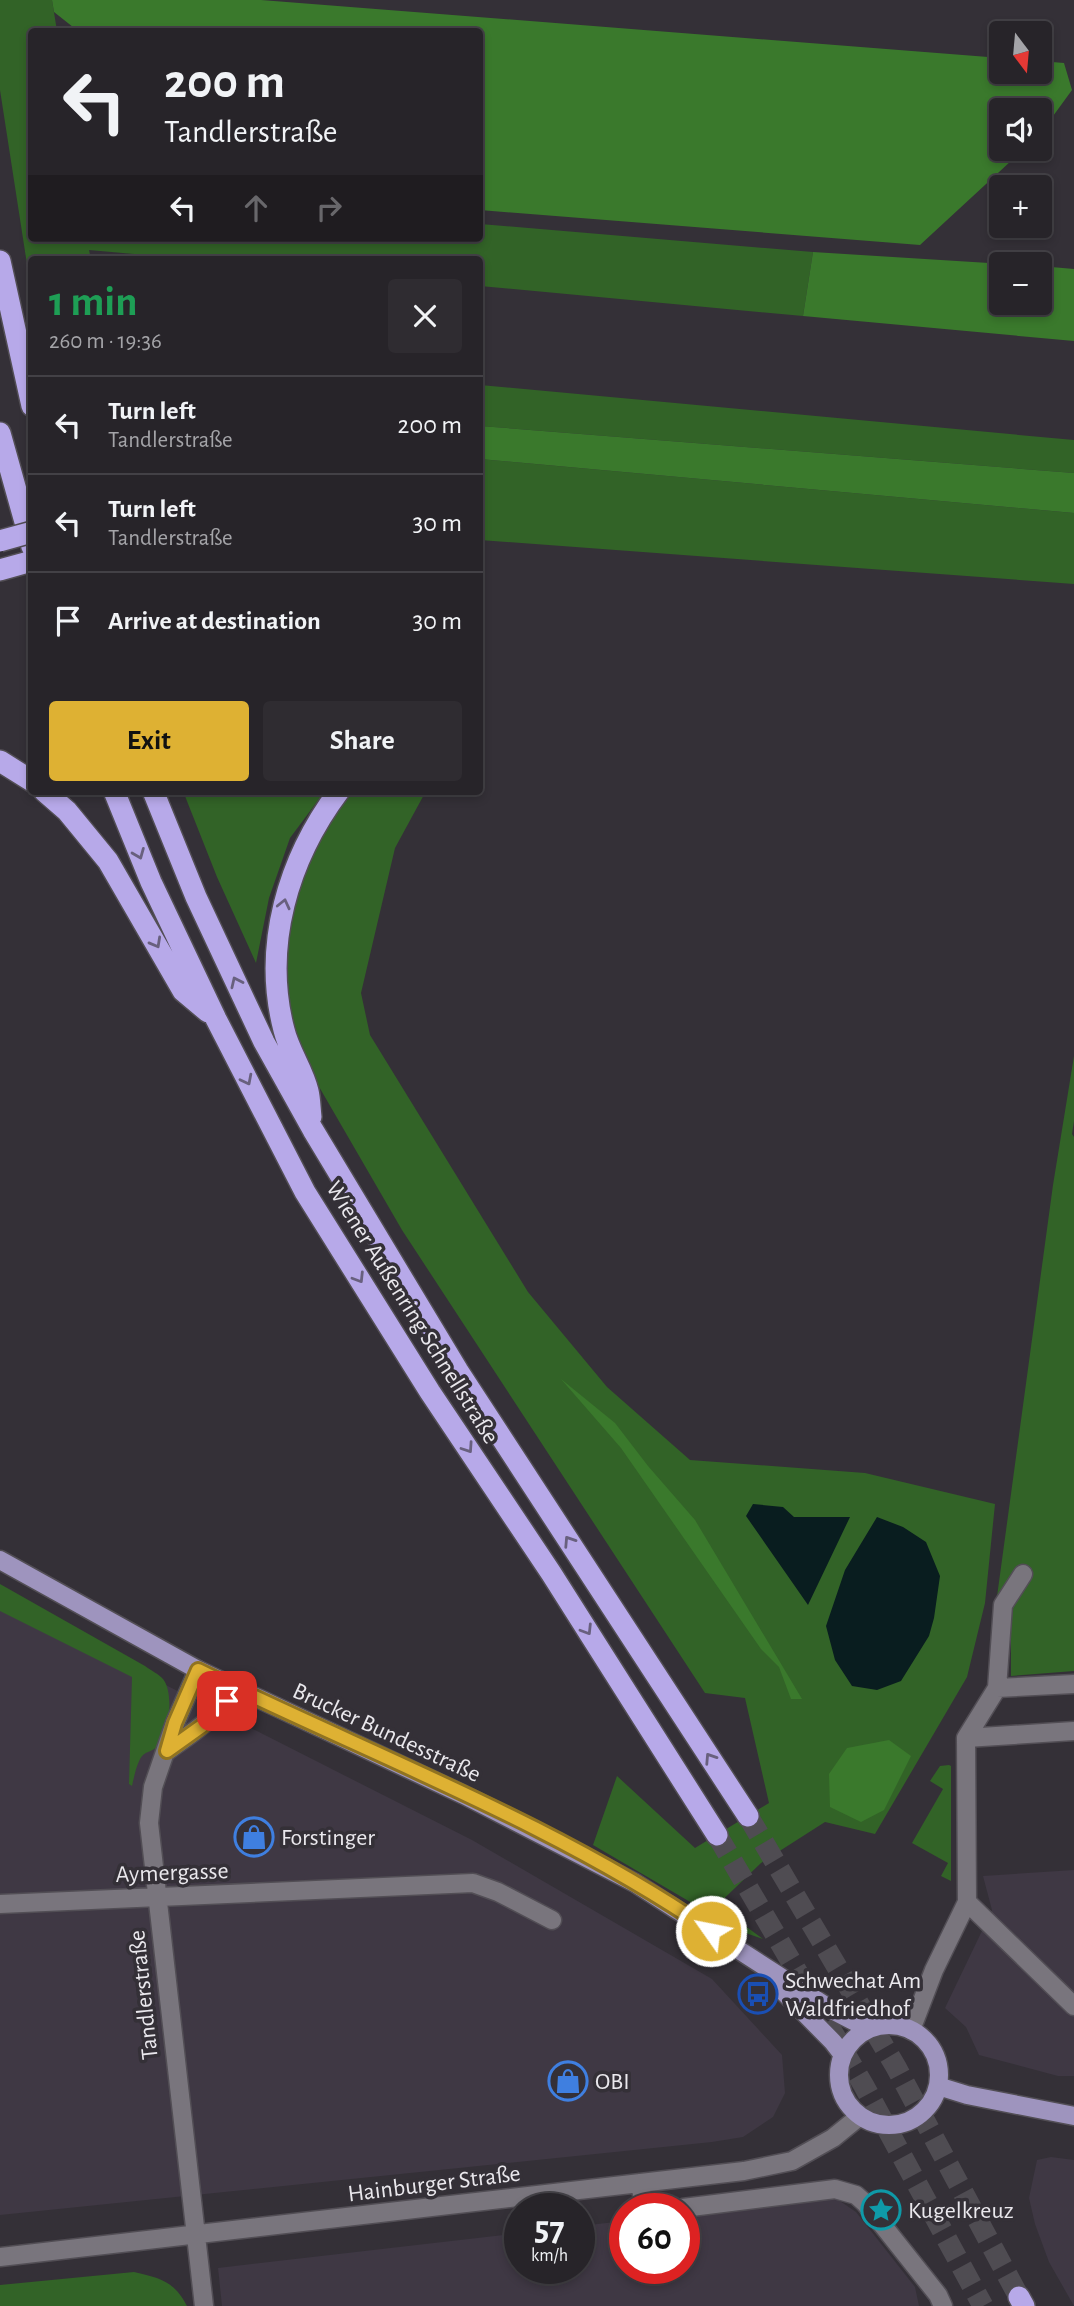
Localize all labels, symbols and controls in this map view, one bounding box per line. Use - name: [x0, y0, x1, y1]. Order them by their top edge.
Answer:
- north arrow: [989, 21, 1052, 84]
- map controls: [989, 21, 1052, 315]
- icon: left: [49, 56, 140, 147]
- text: 200 m: [164, 58, 285, 107]
- button: sound: [989, 98, 1052, 161]
- text: Tandlerstraße: [164, 116, 337, 148]
- button: +: [989, 175, 1052, 238]
- icon: left: [164, 189, 202, 227]
- icon: ahead: [237, 189, 275, 227]
- icon: right: [310, 189, 348, 227]
- button: −: [989, 252, 1052, 315]
- button: close: [388, 279, 462, 353]
- text: 1 min: [49, 281, 138, 323]
- text: 260 m · 19:36: [49, 330, 162, 353]
- text: Turn left: [108, 398, 196, 424]
- icon: left: [49, 406, 87, 444]
- text: 200 m: [398, 412, 462, 438]
- text: Tandlerstraße: [108, 429, 233, 452]
- text: Turn left: [108, 496, 196, 522]
- icon: left: [49, 504, 87, 542]
- text: 30 m: [412, 510, 462, 536]
- text: Tandlerstraße: [108, 527, 233, 550]
- icon: arrive: [49, 602, 87, 640]
- text: Arrive at destination: [108, 608, 321, 634]
- text: 30 m: [412, 608, 462, 634]
- button: Exit: [49, 701, 249, 781]
- button: Share: [263, 701, 462, 781]
- one-way arrow: [131, 848, 145, 860]
- one-way arrow: [276, 898, 291, 910]
- one-way arrow: [148, 936, 161, 949]
- one-way arrow: [231, 977, 245, 990]
- one-way arrow: [239, 1073, 252, 1085]
- street label: Wiener Außenring Schnellstraße: [321, 1177, 503, 1448]
- one-way arrow: [350, 1270, 363, 1283]
- one-way arrow: [460, 1441, 473, 1454]
- one-way arrow: [565, 1535, 578, 1548]
- one-way arrow: [579, 1623, 592, 1636]
- pin: [197, 1671, 257, 1731]
- street label: Brucker Bundesstraße: [289, 1679, 484, 1787]
- icon: arrive: [208, 1682, 246, 1720]
- one-way arrow: [706, 1753, 719, 1766]
- shop icon: Forstinger: [233, 1816, 275, 1858]
- place label: Forstinger: [281, 1826, 375, 1850]
- street label: Aymergasse: [115, 1859, 229, 1887]
- position arrow: [674, 1894, 748, 1968]
- street label: Tandlerstraße: [125, 1929, 163, 2061]
- place label: Schwechat Am Waldfriedhof: [785, 1969, 921, 2021]
- bus stop icon: Schwechat Am Waldfriedhof: [737, 1973, 779, 2015]
- shop icon: OBI: [547, 2060, 589, 2102]
- place label: OBI: [595, 2070, 630, 2094]
- street label: Hainburger Straße: [346, 2161, 522, 2206]
- place icon: Kugelkreuz: [860, 2189, 902, 2231]
- speed limit sign: 60: [609, 2193, 700, 2284]
- place label: Kugelkreuz: [908, 2199, 1014, 2223]
- text: 57: [534, 2212, 565, 2247]
- text: km/h: [531, 2247, 568, 2265]

